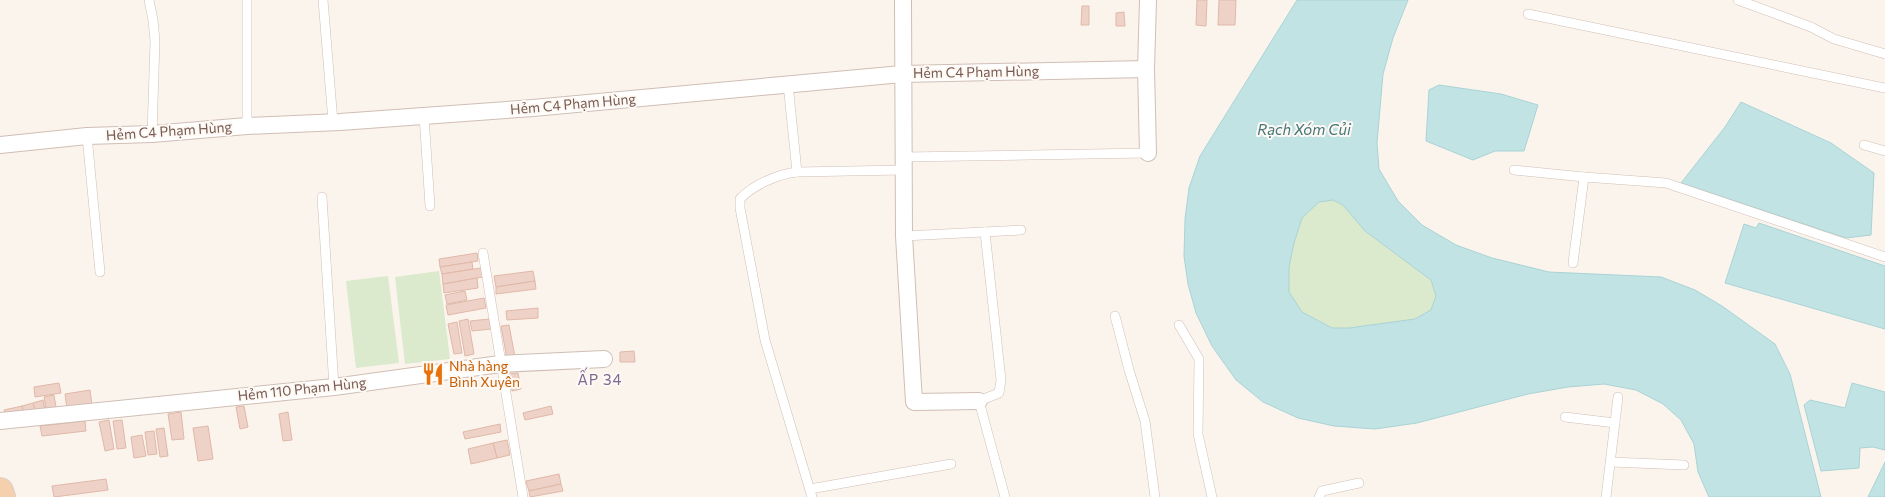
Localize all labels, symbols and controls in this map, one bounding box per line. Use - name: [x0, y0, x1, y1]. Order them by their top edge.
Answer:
- street label: Hẻm C4 Phạm Hùng: [913, 62, 1040, 81]
- street label: Hẻm C4 Phạm Hùng: [509, 89, 637, 117]
- street label: Hẻm C4 Phạm Hùng: [105, 118, 233, 143]
- water label: Rạch Xóm Củi: [1257, 120, 1352, 138]
- place label: Nhà hàng Bình Xuyên: [449, 357, 520, 390]
- restaurant icon: Nhà hàng Bình Xuyên: [420, 361, 446, 387]
- district label: ẤP 34: [577, 367, 623, 388]
- street label: Hẻm 110 Phạm Hùng: [237, 373, 368, 404]

